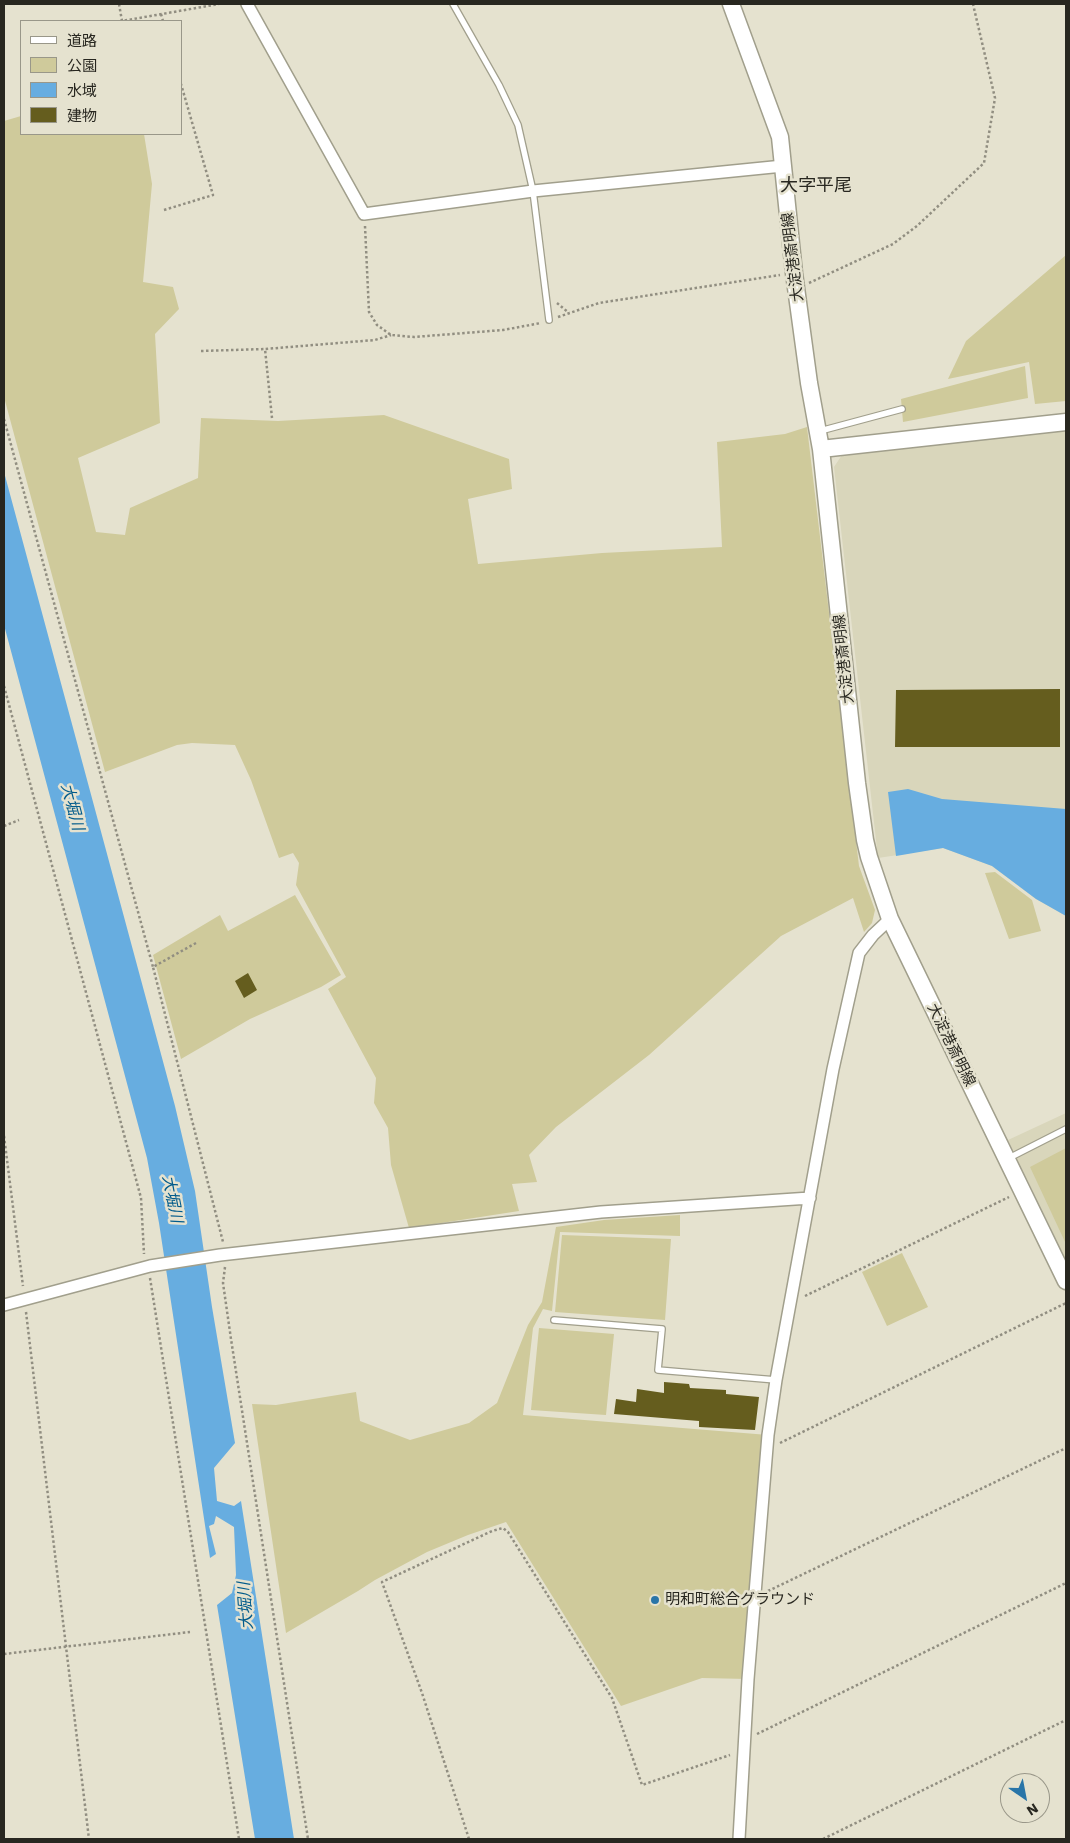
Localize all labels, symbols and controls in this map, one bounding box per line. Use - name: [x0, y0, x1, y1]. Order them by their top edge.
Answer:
- legend: [20, 20, 182, 135]
- text: 道路: [67, 32, 97, 50]
- text: 公園: [67, 57, 97, 75]
- text: 水域: [67, 82, 97, 100]
- text: 建物: [67, 107, 97, 125]
- district label: 大字平尾: [780, 175, 852, 197]
- street label: 大淀港斎明線: [779, 211, 807, 303]
- street label: 大淀港斎明線: [830, 613, 858, 705]
- water label: 大堀川: [57, 781, 87, 833]
- street label: 大淀港斎明線: [923, 1001, 979, 1089]
- water label: 大堀川: [158, 1174, 186, 1224]
- water label: 大堀川: [235, 1581, 257, 1631]
- place label: 明和町総合グラウンド: [665, 1591, 815, 1609]
- marker: 明和町総合グラウンド: [649, 1594, 661, 1606]
- north arrow: [1000, 1773, 1050, 1823]
- text: N: [1024, 1800, 1041, 1819]

